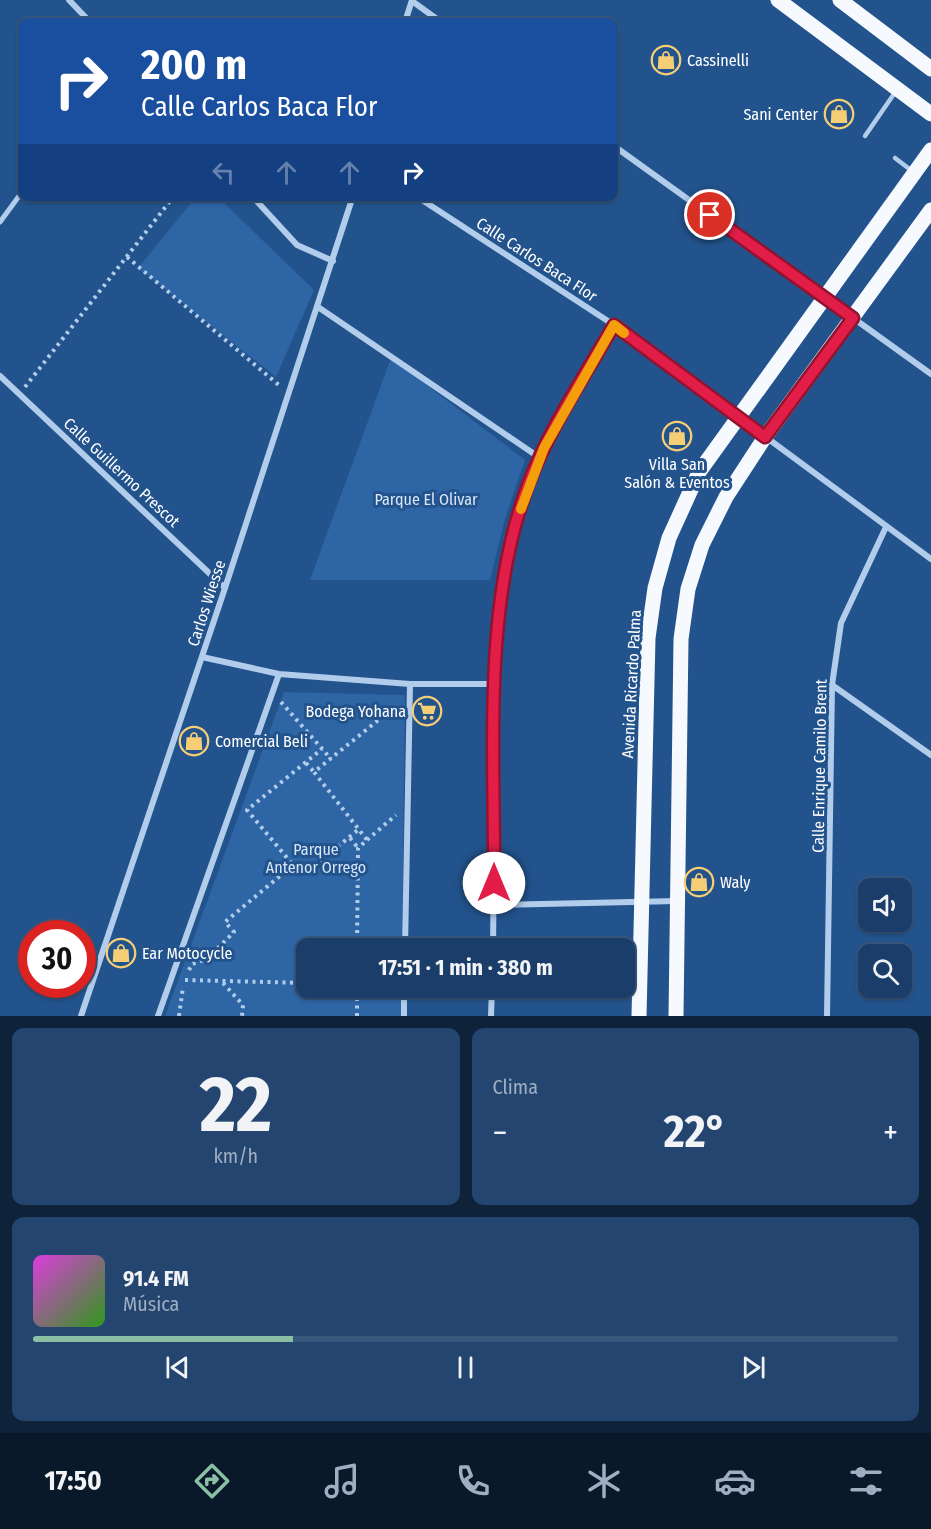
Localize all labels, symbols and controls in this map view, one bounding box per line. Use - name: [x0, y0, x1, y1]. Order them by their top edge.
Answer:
- text: 200 m: [141, 40, 247, 90]
- icon: right: [42, 42, 120, 120]
- shop icon: Cassinelli: [650, 44, 682, 76]
- place label: Cassinelli: [687, 51, 749, 70]
- text: Calle Carlos Baca Flor: [141, 91, 377, 123]
- shop icon: Sani Center: [823, 98, 855, 130]
- place label: Sani Center: [743, 105, 818, 124]
- icon: left: [207, 156, 240, 189]
- icon: ahead: [270, 156, 303, 189]
- icon: ahead: [333, 156, 366, 189]
- icon: right: [396, 156, 429, 189]
- pin: [684, 189, 735, 240]
- icon: arrive: [693, 198, 726, 231]
- street label: Calle Carlos Baca Flor: [473, 213, 601, 306]
- street label: Calle Guillermo Prescot: [60, 414, 184, 532]
- shop icon: Villa San Salón & Eventos: [661, 420, 693, 452]
- place label: Villa San Salón & Eventos: [624, 455, 730, 492]
- park label: Parque El Olivar: [374, 490, 478, 509]
- street label: Carlos Wiesse: [184, 557, 229, 649]
- street label: Avenida Ricardo Palma: [618, 609, 645, 759]
- street label: Calle Enrique Camilo Brent: [808, 678, 831, 853]
- supermarket icon: Bodega Yohana: [411, 695, 443, 727]
- place label: Bodega Yohana: [306, 702, 406, 721]
- shop icon: Comercial Beli: [178, 725, 210, 757]
- place label: Comercial Beli: [215, 732, 308, 751]
- park label: Parque Antenor Orrego: [266, 840, 366, 877]
- position arrow: [462, 851, 526, 915]
- shop icon: Waly: [683, 866, 715, 898]
- place label: Waly: [720, 873, 751, 892]
- map controls: [858, 878, 912, 998]
- button: sound: [858, 878, 912, 932]
- speed limit sign: 30: [18, 920, 96, 998]
- shop icon: Ear Motocycle: [105, 937, 137, 969]
- place label: Ear Motocycle: [142, 944, 233, 963]
- button: search: [858, 944, 912, 998]
- text: 17:51 · 1 min · 380 m: [378, 954, 553, 981]
- text: 22: [200, 1058, 272, 1152]
- text: Clima: [493, 1075, 538, 1099]
- text: 22°: [664, 1105, 727, 1159]
- text: −: [493, 1113, 507, 1153]
- text: +: [883, 1113, 898, 1153]
- text: km/h: [213, 1144, 258, 1168]
- text: 91.4 FM: [123, 1265, 189, 1292]
- text: Música: [123, 1292, 179, 1316]
- icon: previous: [161, 1351, 194, 1384]
- icon: pause: [449, 1351, 482, 1384]
- icon: next: [737, 1351, 770, 1384]
- icon: directions: [191, 1460, 233, 1502]
- icon: music: [321, 1460, 363, 1502]
- icon: phone: [452, 1460, 494, 1502]
- icon: climate: [583, 1460, 625, 1502]
- icon: car: [714, 1460, 756, 1502]
- icon: filters: [845, 1460, 887, 1502]
- text: 17:50: [44, 1465, 102, 1497]

